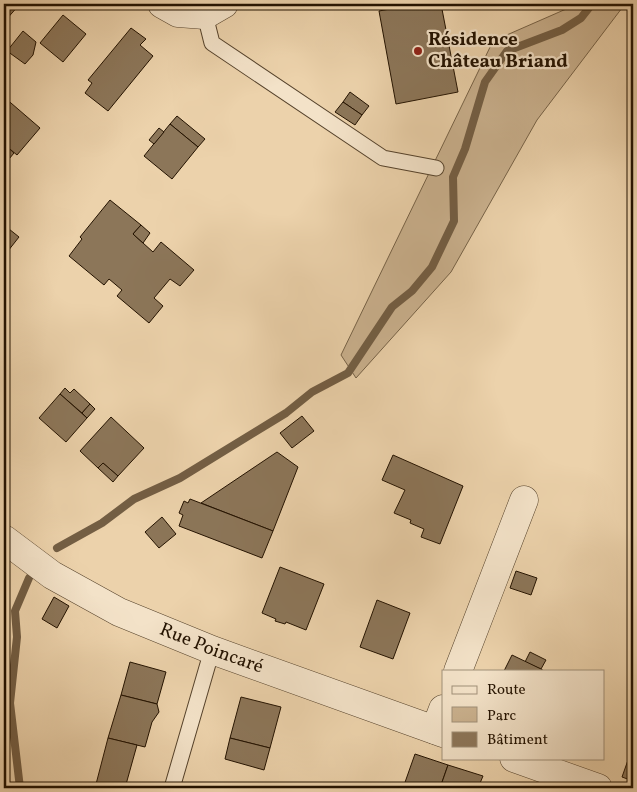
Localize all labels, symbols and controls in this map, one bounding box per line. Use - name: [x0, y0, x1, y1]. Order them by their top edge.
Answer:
- place label: Résidence Château Briand: [428, 27, 568, 75]
- marker: Résidence Château Briand: [412, 45, 424, 57]
- street label: Rue Poincaré: [156, 617, 267, 680]
- legend: [442, 670, 604, 760]
- text: Route: [487, 680, 526, 701]
- text: Parc: [487, 706, 516, 727]
- text: Bâtiment: [487, 730, 548, 751]

